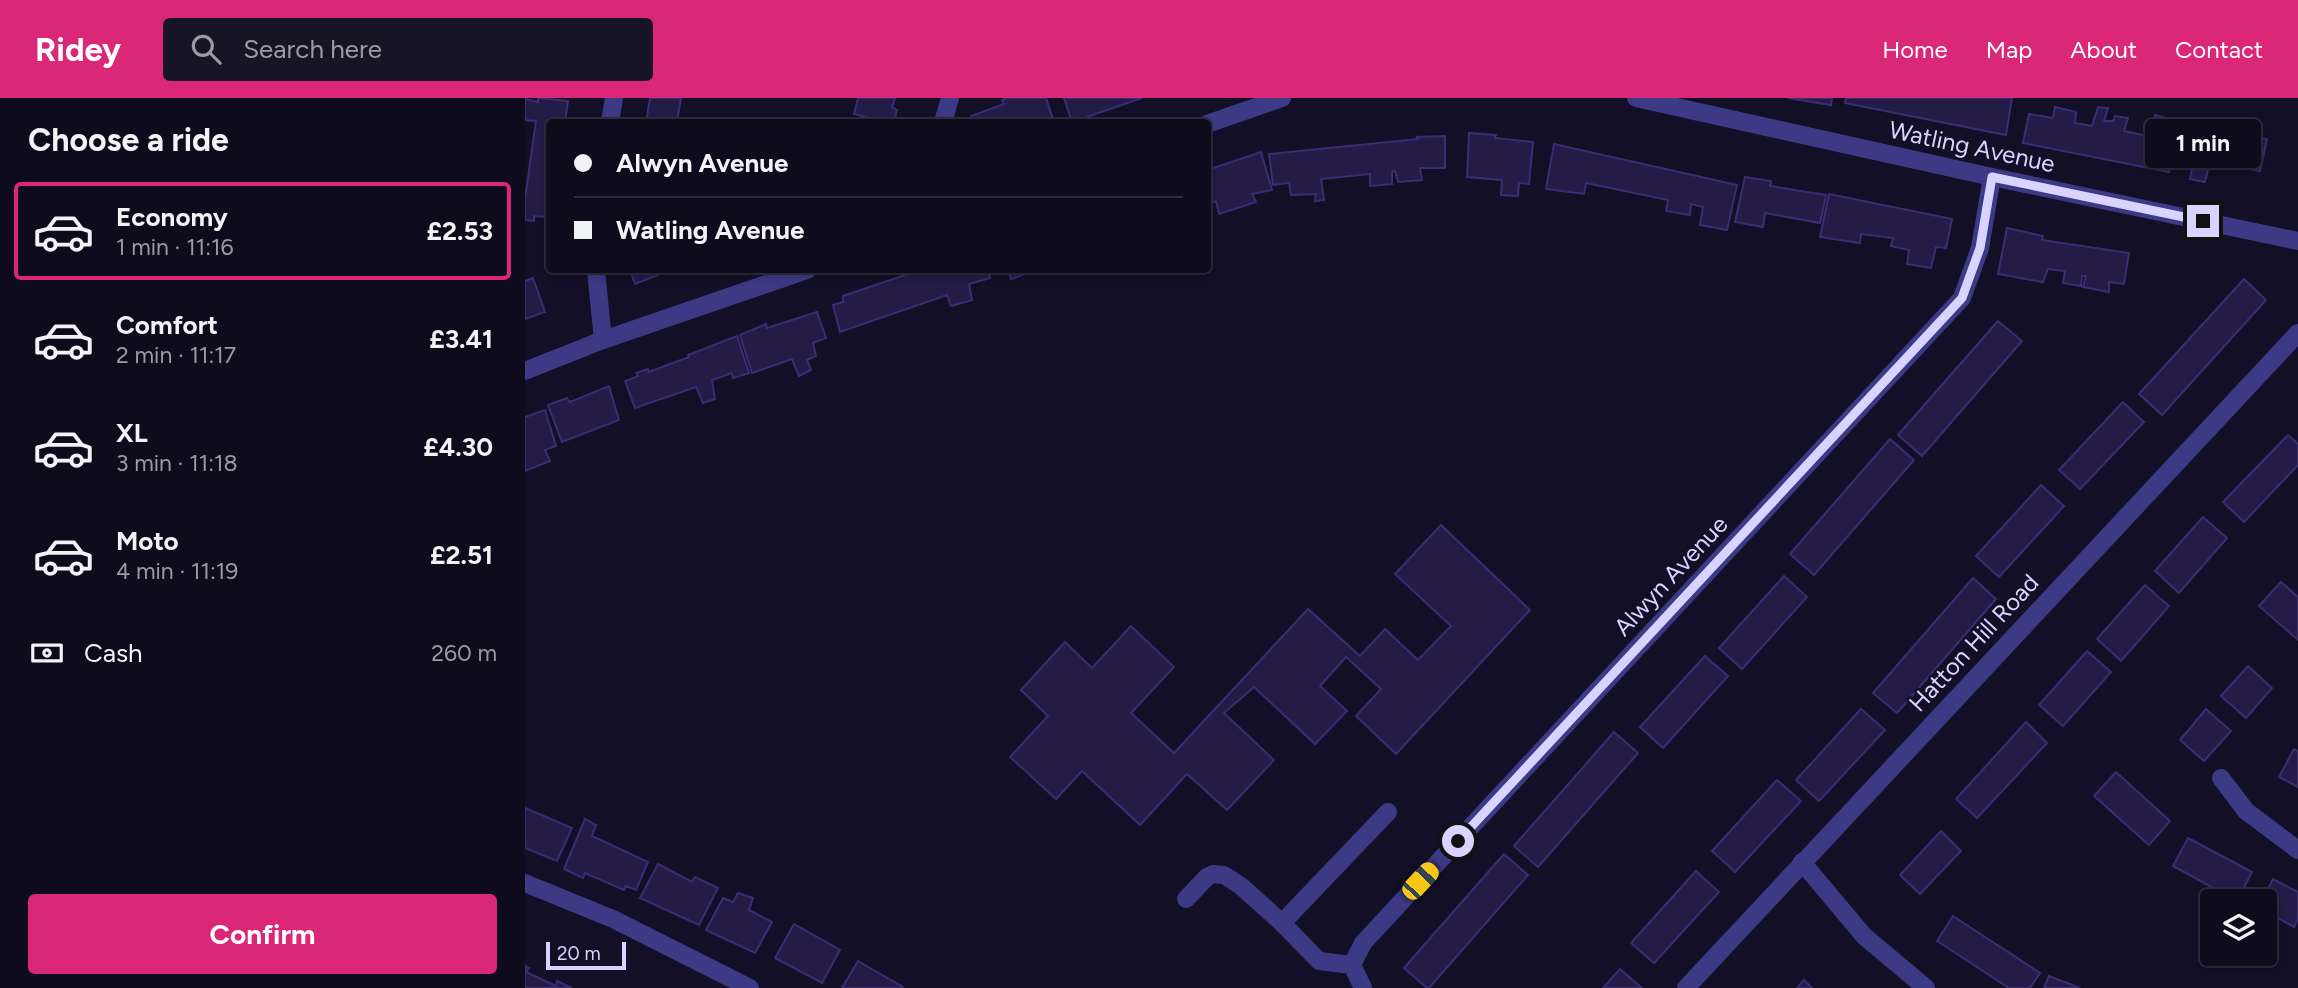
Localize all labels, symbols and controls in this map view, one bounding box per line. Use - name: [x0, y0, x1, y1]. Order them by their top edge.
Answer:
- search box: [163, 18, 653, 81]
- text: Ridey: [35, 30, 121, 69]
- icon: search: [187, 30, 225, 68]
- text: Search here: [243, 33, 382, 65]
- text: Home: [1882, 35, 1948, 64]
- text: Map: [1986, 35, 2032, 64]
- text: About: [2070, 35, 2137, 64]
- text: Contact: [2175, 35, 2263, 64]
- street label: Watling Avenue: [1887, 115, 2058, 178]
- callout: 1 min: [2145, 120, 2261, 169]
- text: Choose a ride: [28, 121, 229, 159]
- text: 1 min: [2176, 129, 2230, 157]
- text: Alwyn Avenue: [616, 147, 788, 179]
- icon: car: [32, 200, 95, 263]
- text: Economy: [116, 201, 228, 233]
- route end: [2187, 205, 2219, 237]
- text: Watling Avenue: [616, 214, 804, 246]
- text: £2.53: [426, 215, 493, 247]
- text: 1 min · 11:16: [116, 233, 233, 261]
- icon: car: [32, 308, 95, 371]
- text: Comfort: [116, 309, 218, 341]
- text: £3.41: [429, 323, 493, 355]
- text: 2 min · 11:17: [116, 341, 236, 369]
- icon: car: [32, 416, 95, 479]
- text: XL: [116, 417, 148, 449]
- text: £4.30: [423, 431, 493, 463]
- text: 3 min · 11:18: [116, 449, 238, 477]
- street label: Alwyn Avenue: [1608, 510, 1734, 642]
- icon: car: [32, 524, 95, 587]
- text: Moto: [116, 525, 179, 557]
- text: £2.51: [430, 539, 493, 571]
- text: 4 min · 11:19: [116, 557, 238, 585]
- street label: Hatton Hill Road: [1903, 568, 2045, 717]
- icon: cash: [28, 634, 66, 672]
- text: Cash: [84, 637, 143, 669]
- text: 260 m: [431, 639, 497, 667]
- route start: [1442, 825, 1474, 857]
- car: [1398, 858, 1443, 904]
- map controls: [2200, 889, 2277, 966]
- button: layers: [2200, 889, 2277, 966]
- button: Confirm: [28, 894, 497, 974]
- scale bar: [546, 939, 627, 971]
- text: 20 m: [557, 942, 601, 965]

